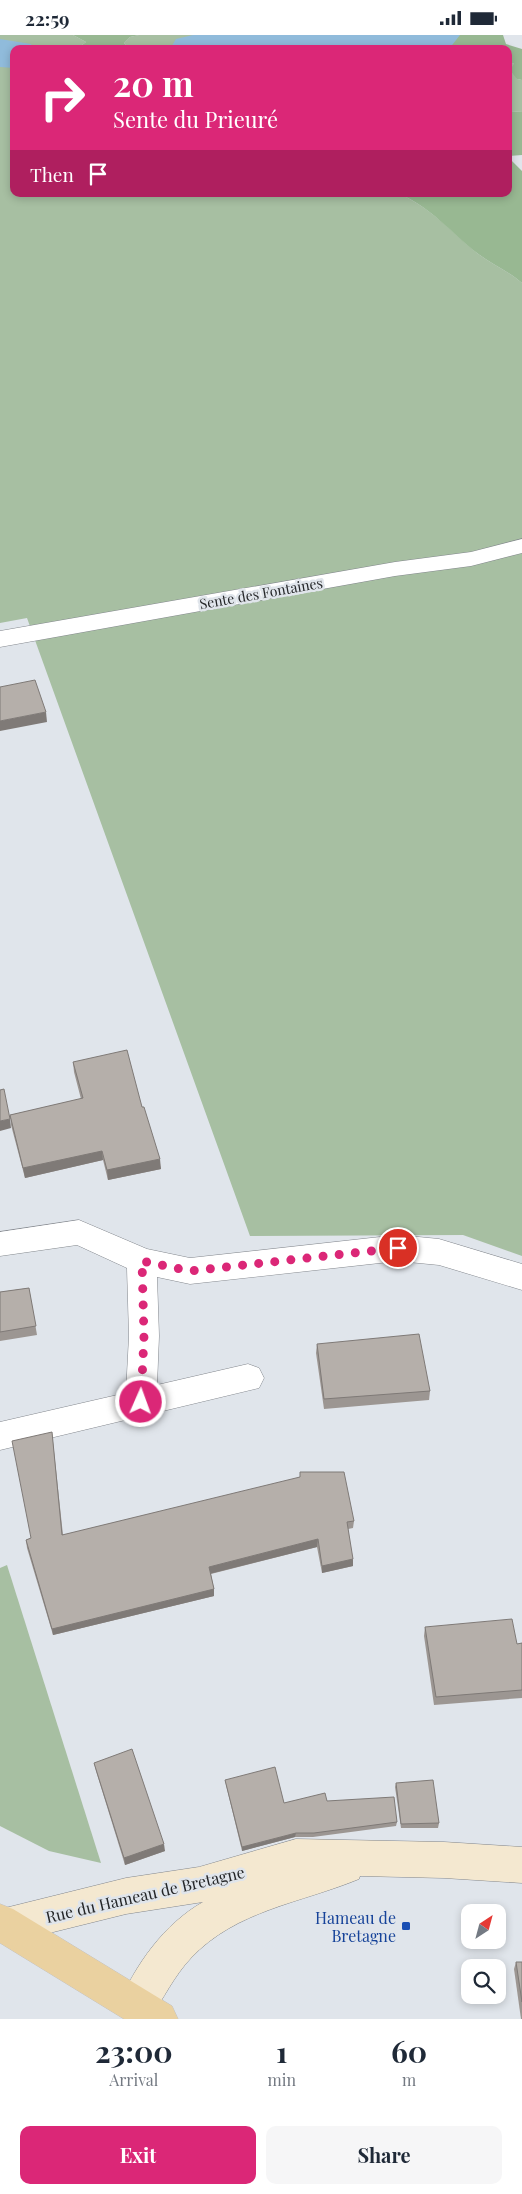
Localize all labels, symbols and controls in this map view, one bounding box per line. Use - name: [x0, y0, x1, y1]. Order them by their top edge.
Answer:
- text: 22:59: [25, 5, 70, 31]
- text: 20 m: [113, 59, 194, 106]
- icon: right: [30, 65, 95, 130]
- text: Sente du Prieuré: [113, 104, 278, 134]
- icon: arrive: [84, 160, 112, 188]
- text: Then: [30, 161, 74, 187]
- street label: Sente des Fontaines: [198, 573, 324, 613]
- pin: [377, 1227, 419, 1269]
- icon: arrive: [384, 1234, 412, 1262]
- position arrow: [114, 1375, 166, 1427]
- street label: Rue du Hameau de Bretagne: [43, 1861, 247, 1927]
- north arrow: [461, 1904, 506, 1949]
- map controls: [461, 1904, 506, 2004]
- place label: Hameau de Bretagne: [315, 1907, 396, 1946]
- marker: Hameau de Bretagne: [400, 1920, 412, 1932]
- button: search: [461, 1959, 506, 2004]
- text: 23:00: [95, 2031, 173, 2071]
- text: 1: [276, 2031, 288, 2071]
- text: 60: [391, 2031, 427, 2071]
- text: Arrival: [109, 2069, 158, 2090]
- text: min: [268, 2069, 296, 2090]
- text: m: [402, 2069, 416, 2090]
- button: Exit: [20, 2126, 256, 2184]
- button: Share: [266, 2126, 502, 2184]

